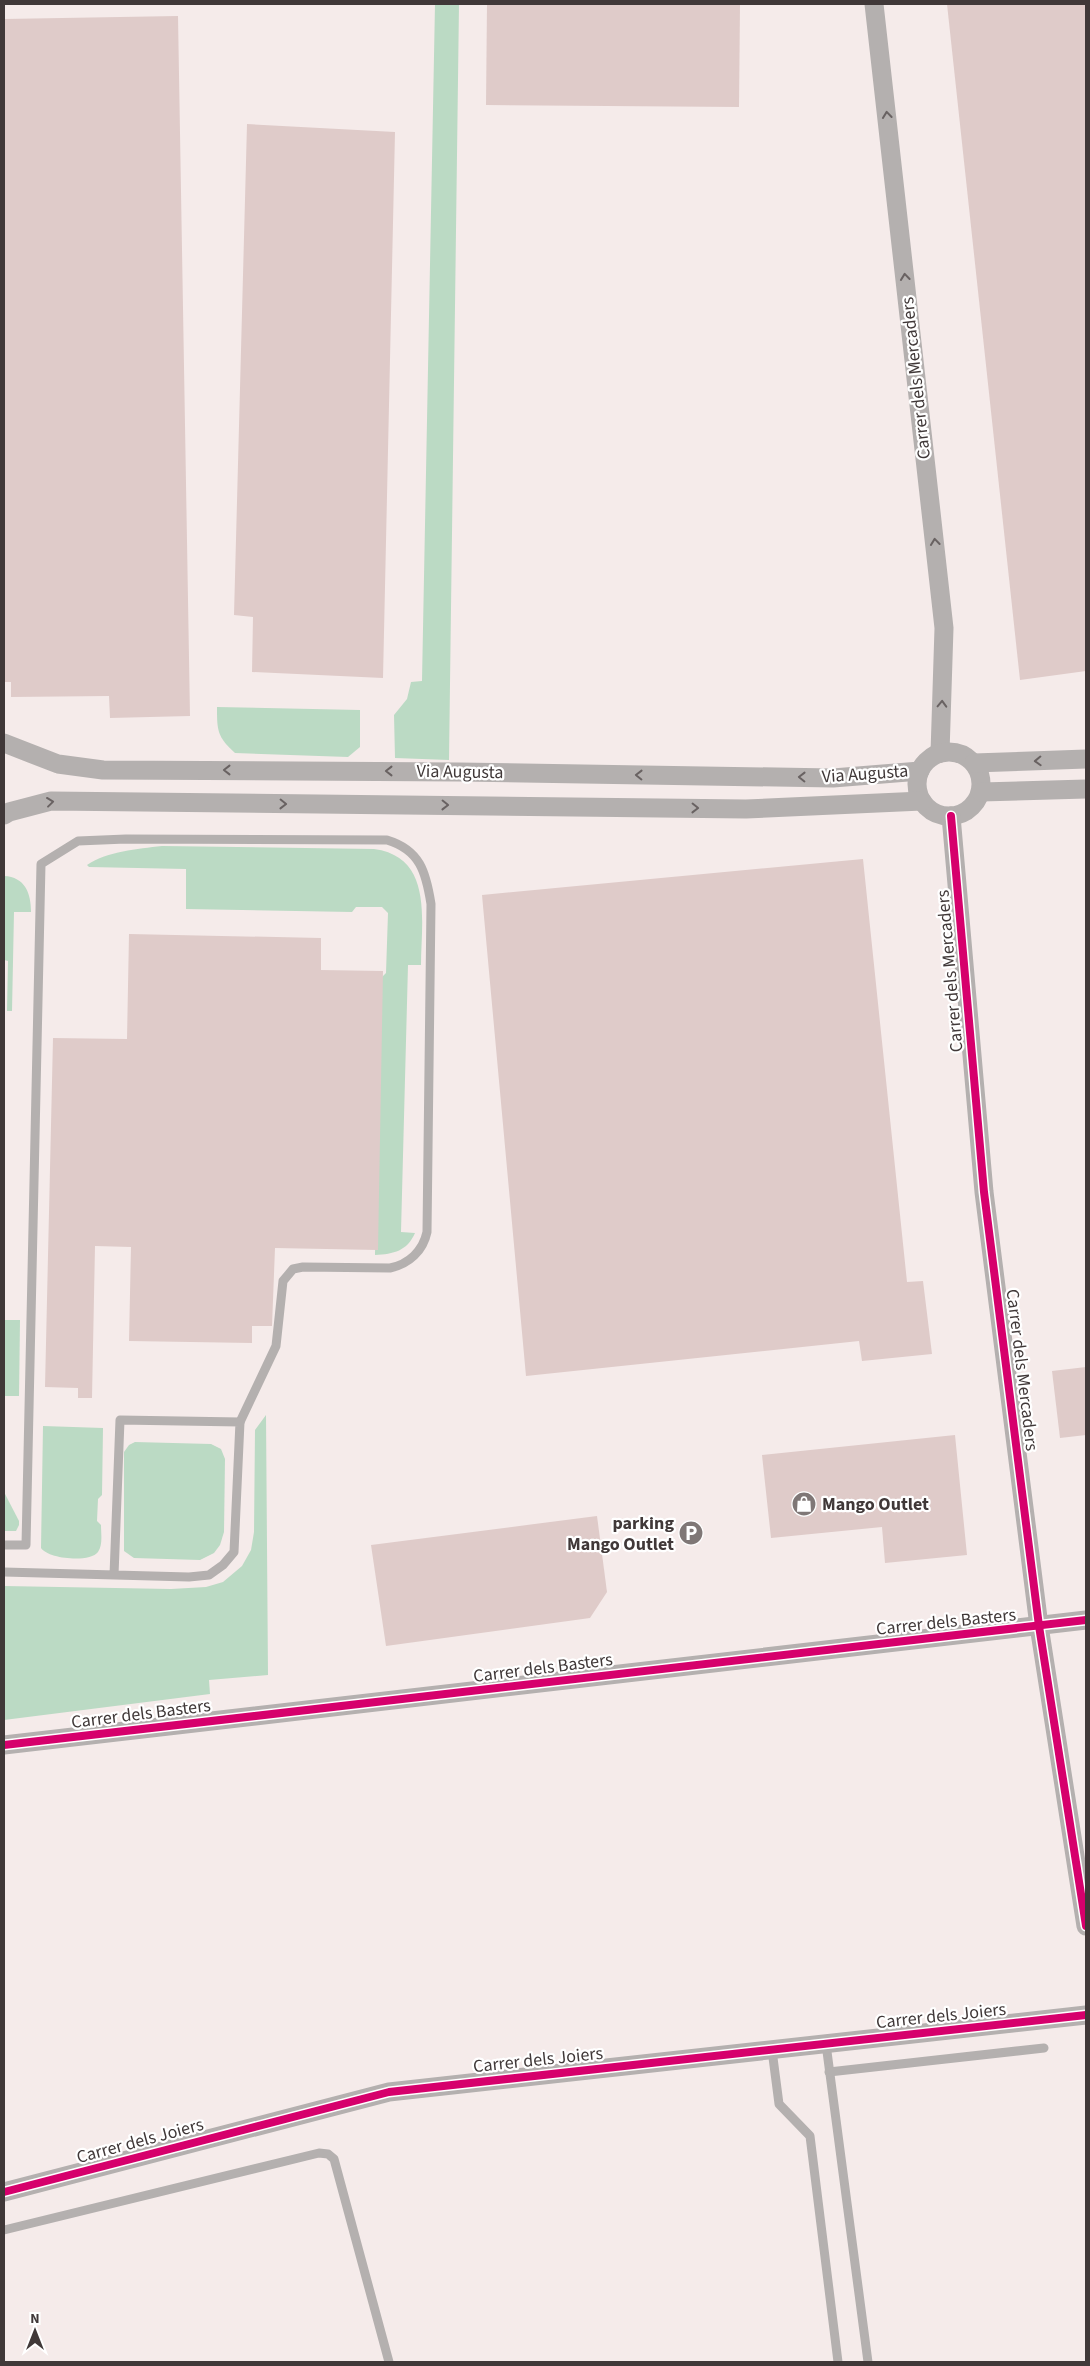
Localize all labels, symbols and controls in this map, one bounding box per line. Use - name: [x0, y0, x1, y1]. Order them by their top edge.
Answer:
- one-way arrow: [882, 111, 893, 119]
- one-way arrow: [900, 272, 911, 280]
- street label: Carrer dels Mercaders: [895, 296, 937, 460]
- one-way arrow: [930, 538, 941, 546]
- one-way arrow: [936, 700, 947, 708]
- one-way arrow: [1033, 755, 1041, 766]
- street label: Via Augusta: [416, 759, 504, 785]
- street label: Via Augusta: [821, 759, 909, 789]
- one-way arrow: [222, 765, 230, 775]
- one-way arrow: [385, 766, 392, 776]
- one-way arrow: [635, 770, 642, 780]
- one-way arrow: [797, 772, 805, 782]
- one-way arrow: [47, 797, 55, 808]
- one-way arrow: [279, 799, 287, 809]
- one-way arrow: [441, 800, 449, 811]
- one-way arrow: [692, 803, 699, 813]
- street label: Carrer dels Mercaders: [930, 889, 970, 1053]
- street label: Carrer dels Mercaders: [1000, 1288, 1044, 1452]
- shop icon: Mango Outlet: [791, 1491, 817, 1517]
- place label: Mango Outlet: [822, 1492, 929, 1517]
- place label: parking Mango Outlet: [567, 1511, 674, 1557]
- parking icon: parking Mango Outlet: [678, 1520, 704, 1546]
- street label: Carrer dels Basters: [875, 1602, 1017, 1642]
- street label: Carrer dels Basters: [472, 1647, 614, 1689]
- street label: Carrer dels Basters: [70, 1693, 212, 1735]
- street label: Carrer dels Joiers: [875, 1997, 1007, 2035]
- street label: Carrer dels Joiers: [472, 2041, 604, 2079]
- street label: Carrer dels Joiers: [74, 2112, 206, 2170]
- north arrow: [10, 2306, 60, 2356]
- text: N: [30, 2309, 40, 2329]

